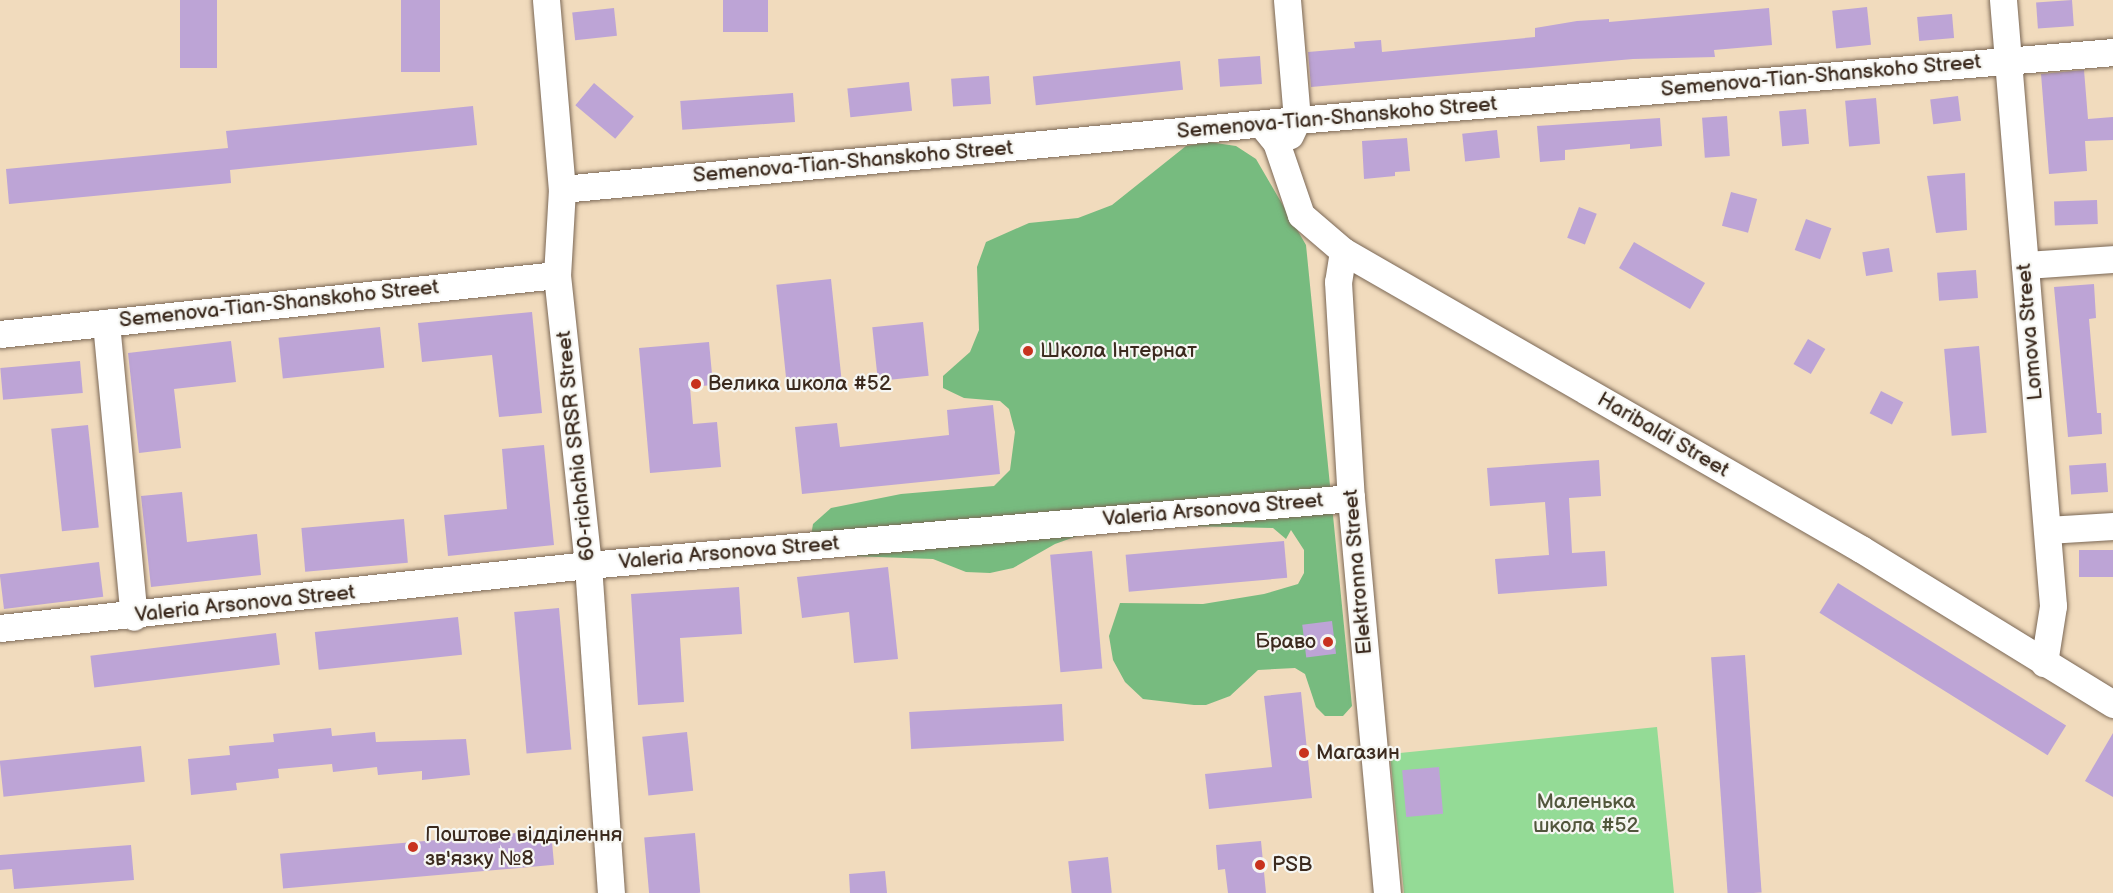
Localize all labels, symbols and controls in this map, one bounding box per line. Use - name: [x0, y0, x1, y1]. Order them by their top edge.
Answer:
- street label: Semenova-Tian-Shanskoho Street: [1660, 49, 1982, 103]
- street label: Semenova-Tian-Shanskoho Street: [1176, 91, 1498, 145]
- street label: Semenova-Tian-Shanskoho Street: [692, 135, 1014, 189]
- street label: Lomova Street: [2011, 262, 2049, 402]
- street label: Semenova-Tian-Shanskoho Street: [118, 275, 440, 333]
- street label: 60-richchia SRSR Street: [551, 329, 601, 563]
- place label: Школа Інтернат: [1040, 338, 1197, 364]
- marker: Школа Інтернат: [1021, 344, 1035, 358]
- place label: Велика школа #52: [708, 371, 891, 397]
- marker: Велика школа #52: [689, 377, 703, 391]
- street label: Haribaldi Street: [1593, 387, 1733, 483]
- street label: Valeria Arsonova Street: [1101, 488, 1325, 532]
- street label: Elektronna Street: [1338, 488, 1378, 656]
- street label: Valeria Arsonova Street: [617, 531, 841, 575]
- street label: Valeria Arsonova Street: [133, 580, 357, 628]
- place label: Браво: [1255, 629, 1316, 655]
- marker: Браво: [1321, 635, 1335, 649]
- place label: Магазин: [1316, 740, 1400, 766]
- marker: Магазин: [1297, 746, 1311, 760]
- park label: Маленька школа #52: [1533, 789, 1639, 839]
- place label: Поштове відділення зв'язку №8: [425, 822, 622, 872]
- marker: Поштове відділення зв'язку №8: [406, 840, 420, 854]
- place label: PSB: [1272, 852, 1312, 878]
- marker: PSB: [1253, 858, 1267, 872]

